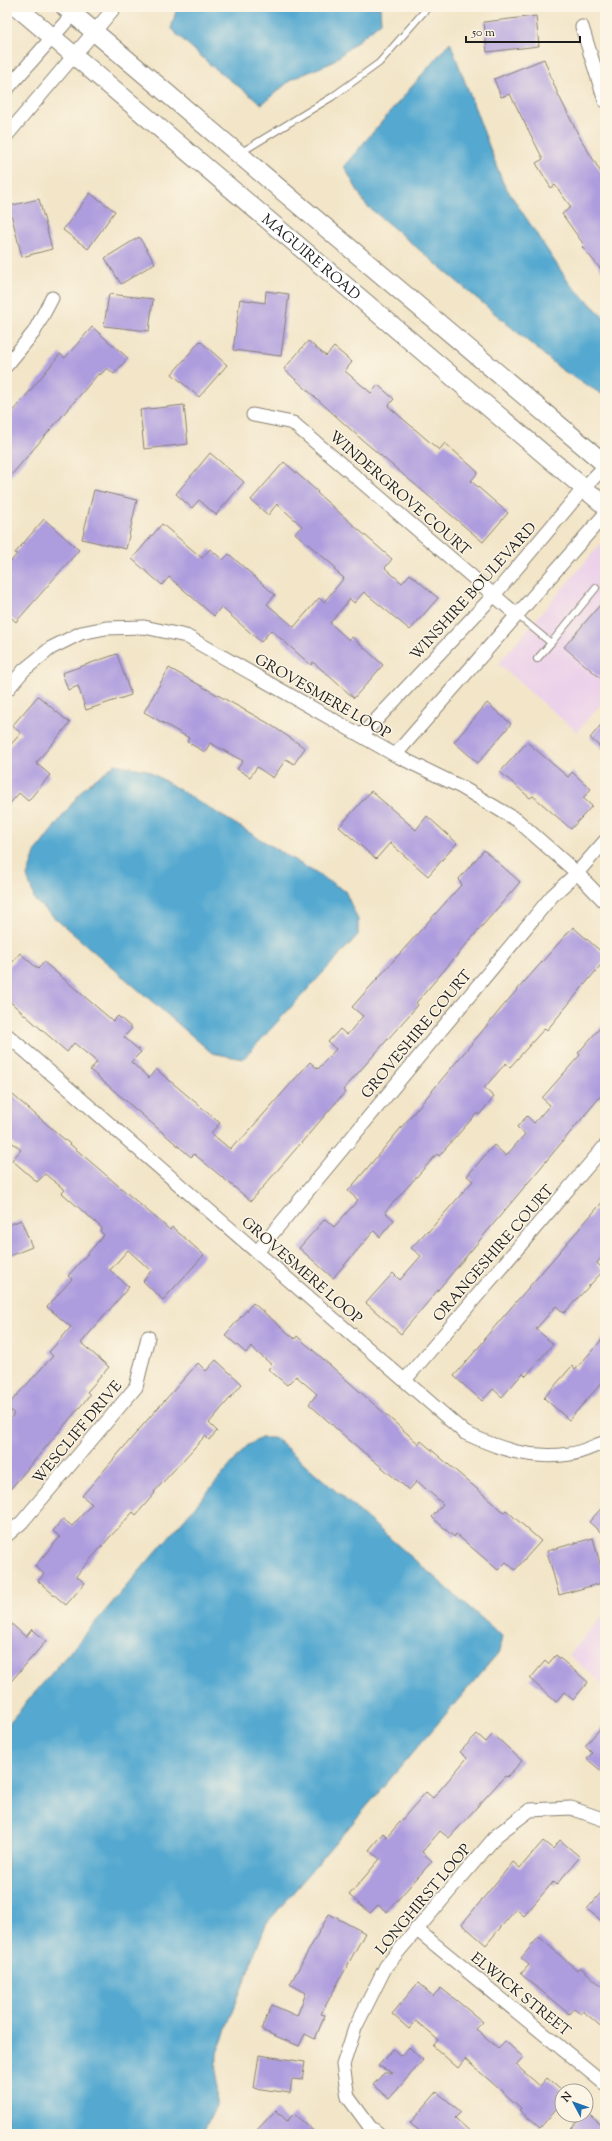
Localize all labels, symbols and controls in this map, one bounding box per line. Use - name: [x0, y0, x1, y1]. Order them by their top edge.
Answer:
- scale bar: [466, 18, 580, 44]
- text: 50 m: [471, 24, 495, 42]
- street label: MAGUIRE ROAD: [256, 210, 365, 306]
- street label: WINDERGROVE COURT: [324, 427, 475, 562]
- street label: WINSHIRE BOULEVARD: [406, 518, 542, 666]
- street label: GROVESMERE LOOP: [250, 650, 395, 745]
- street label: GROVESHIRE COURT: [357, 966, 478, 1104]
- street label: ORANGESHIRE COURT: [429, 1181, 560, 1327]
- street label: GROVESMERE LOOP: [236, 1213, 366, 1330]
- street label: WESCLIFF DRIVE: [29, 1377, 128, 1489]
- street label: LONGHIRST LOOP: [371, 1840, 477, 1960]
- street label: ELWICK STREET: [466, 1948, 575, 2042]
- north arrow: [554, 2083, 594, 2123]
- text: N: [558, 2088, 576, 2106]

